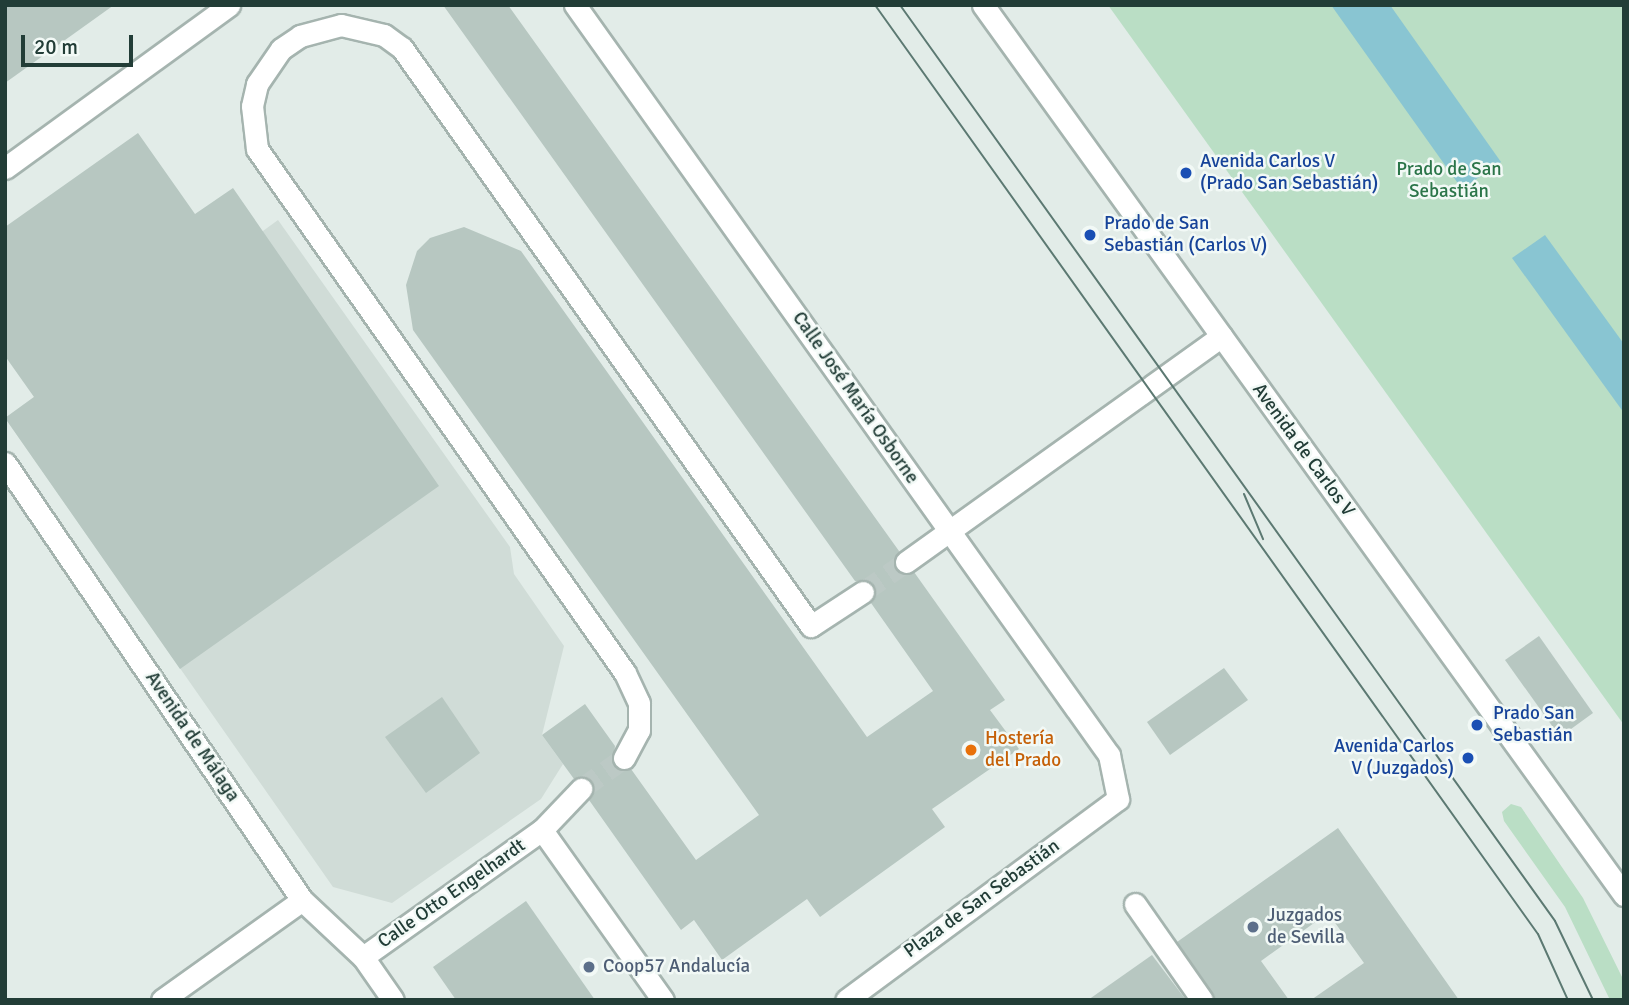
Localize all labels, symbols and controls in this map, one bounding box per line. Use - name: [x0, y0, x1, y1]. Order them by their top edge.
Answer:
- scale bar: [24, 21, 136, 65]
- text: 20 m: [34, 34, 78, 60]
- place label: Avenida Carlos V (Prado San Sebastián): [1200, 151, 1378, 195]
- park label: Prado de San Sebastián: [1396, 159, 1502, 203]
- marker: Avenida Carlos V (Prado San Sebastián): [1178, 165, 1194, 181]
- place label: Prado de San Sebastián (Carlos V): [1104, 213, 1267, 257]
- marker: Prado de San Sebastián (Carlos V): [1082, 227, 1098, 243]
- street label: Calle José María Osborne: [787, 308, 923, 488]
- street label: Avenida de Carlos V: [1247, 379, 1359, 521]
- street label: Avenida de Málaga: [140, 668, 244, 806]
- place label: Prado San Sebastián: [1493, 703, 1575, 747]
- marker: Prado San Sebastián: [1467, 715, 1487, 735]
- place label: Hostería del Prado: [985, 728, 1061, 772]
- place label: Avenida Carlos V (Juzgados): [1334, 736, 1454, 780]
- marker: Hostería del Prado: [963, 742, 979, 758]
- marker: Avenida Carlos V (Juzgados): [1460, 750, 1476, 766]
- street label: Calle Otto Engelhardt: [374, 835, 530, 953]
- street label: Plaza de San Sebastián: [900, 835, 1064, 963]
- place label: Juzgados de Sevilla: [1267, 905, 1345, 949]
- marker: Juzgados de Sevilla: [1245, 919, 1261, 935]
- place label: Coop57 Andalucía: [603, 956, 750, 978]
- marker: Coop57 Andalucía: [581, 959, 597, 975]

